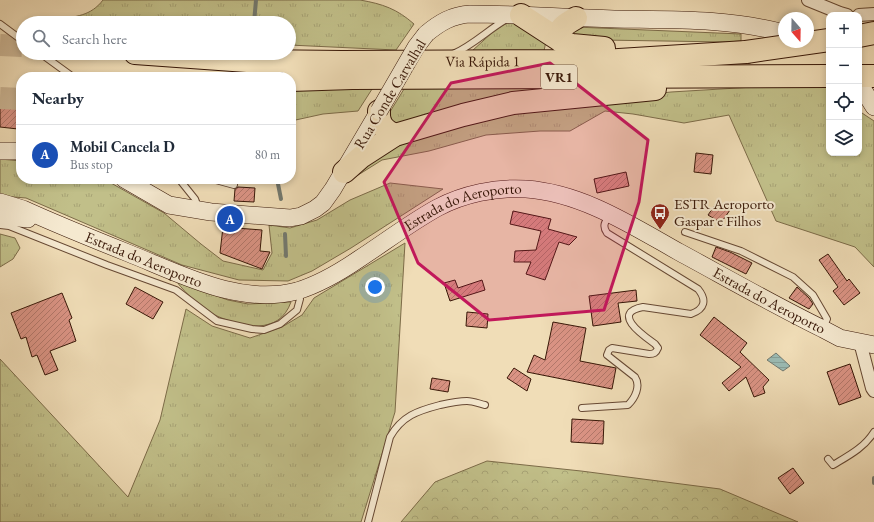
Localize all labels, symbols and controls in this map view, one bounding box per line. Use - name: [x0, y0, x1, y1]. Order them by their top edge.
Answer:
- north arrow: [778, 12, 814, 48]
- map controls: [826, 12, 862, 156]
- button: +: [826, 12, 862, 48]
- search box: [16, 16, 296, 60]
- icon: search: [30, 27, 52, 49]
- text: Search here: [62, 29, 127, 48]
- street label: Rua Conde Carvalhal: [349, 35, 430, 152]
- button: −: [826, 48, 862, 84]
- street label: Via Rápida 1: [445, 51, 520, 71]
- road number: VR1: [541, 65, 577, 89]
- button: locate: [826, 84, 862, 120]
- text: Nearby: [32, 87, 84, 109]
- button: layers: [826, 120, 862, 156]
- text: Mobil Cancela D: [70, 137, 175, 156]
- text: A: [40, 146, 50, 163]
- text: 80 m: [255, 146, 280, 163]
- text: Bus stop: [70, 156, 113, 173]
- street label: Estrada do Aeroporto: [400, 179, 522, 235]
- place label: ESTR Aeroporto Gaspar e Filhos: [674, 194, 774, 230]
- bus stop icon: ESTR Aeroporto Gaspar e Filhos: [649, 202, 671, 230]
- pin: A: [217, 204, 243, 234]
- street label: Estrada do Aeroporto: [83, 227, 205, 291]
- street label: Estrada do Aeroporto: [710, 262, 829, 338]
- your location: [365, 277, 385, 297]

